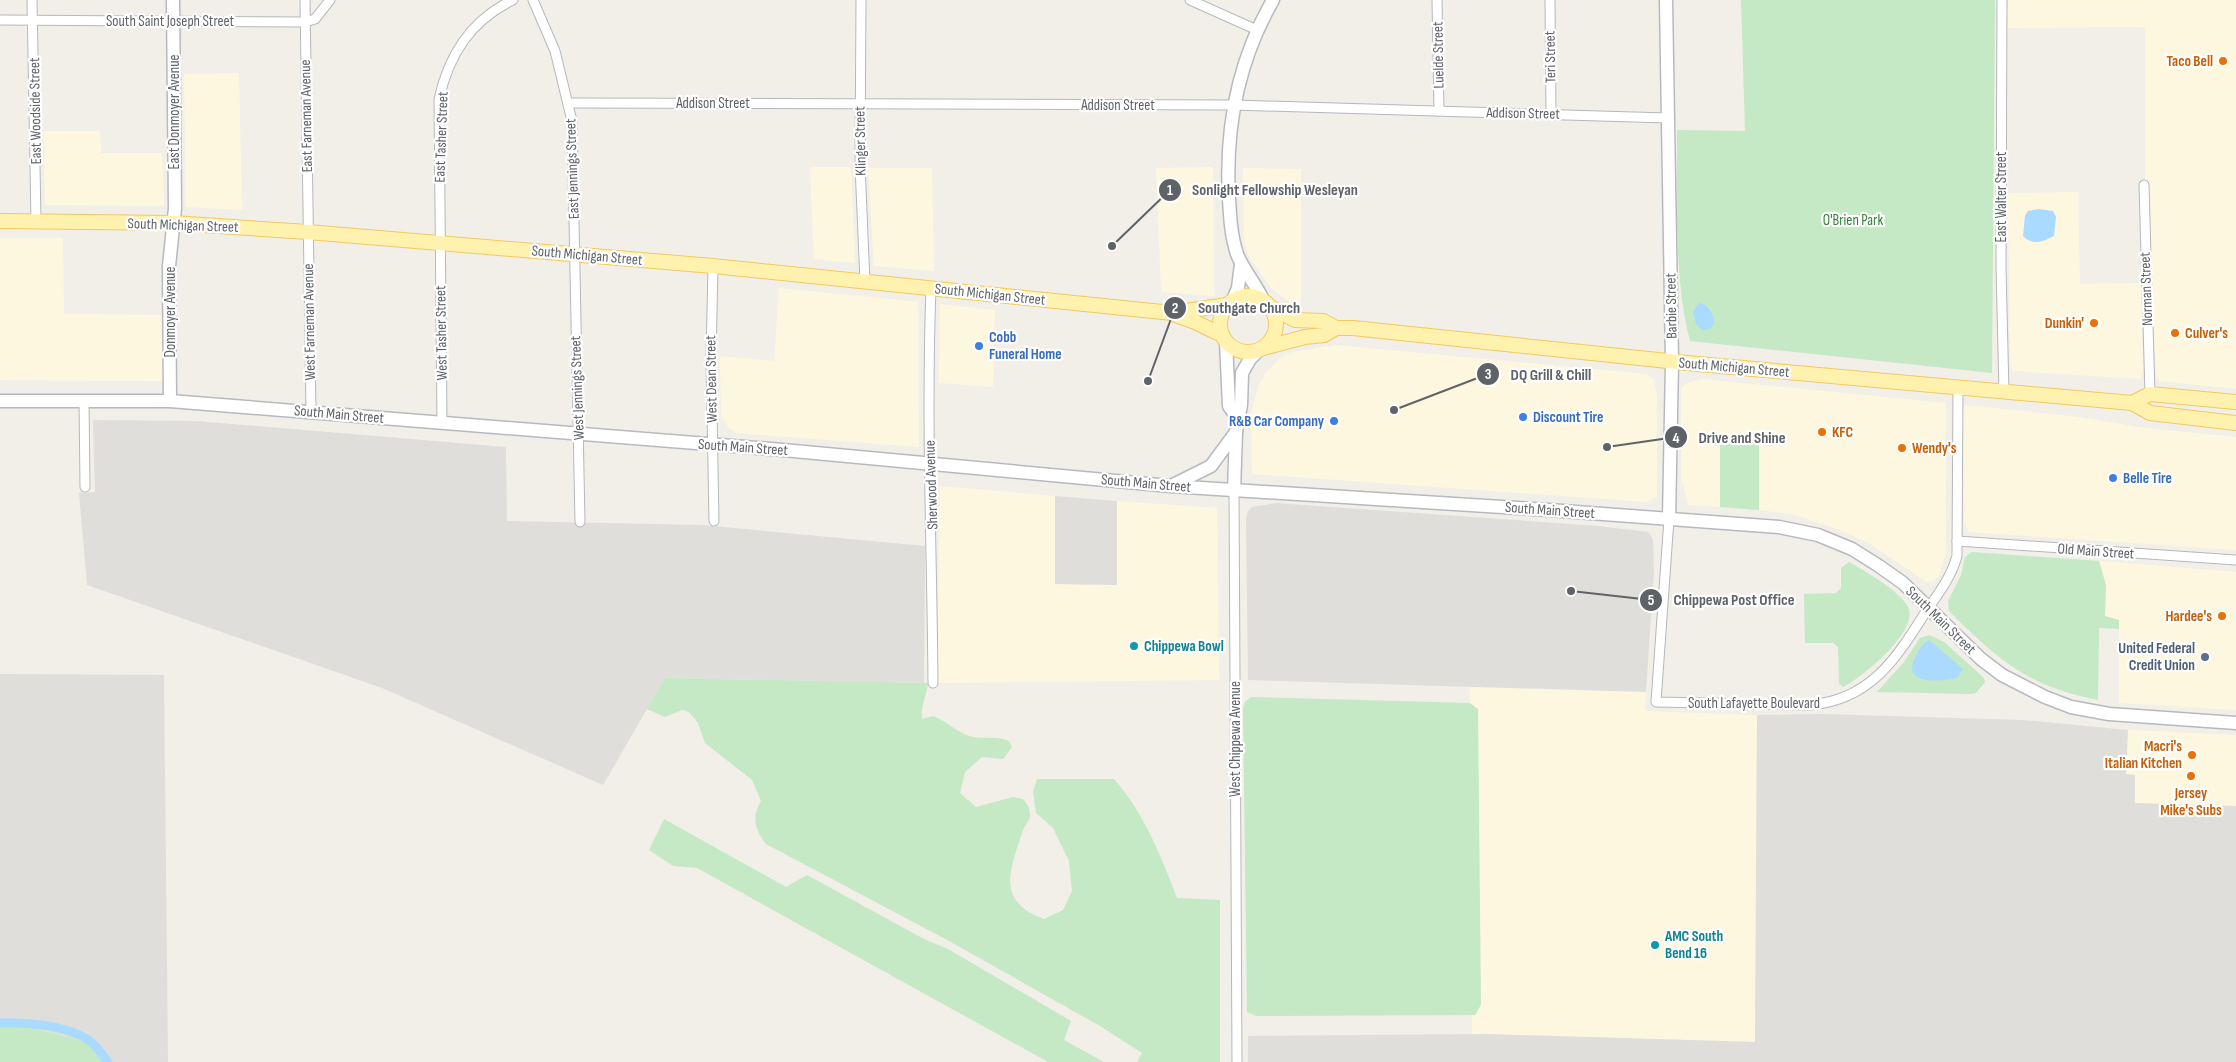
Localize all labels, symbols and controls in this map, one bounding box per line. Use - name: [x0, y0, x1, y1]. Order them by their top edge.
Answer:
- street label: South Saint Joseph Street: [106, 12, 234, 31]
- street label: Luelde Street: [1428, 21, 1449, 89]
- street label: Teri Street: [1541, 30, 1560, 83]
- place label: Taco Bell: [2166, 52, 2213, 71]
- street label: East Donmoyer Avenue: [165, 55, 184, 169]
- marker: Taco Bell: [2217, 55, 2229, 67]
- street label: East Woodside Street: [25, 57, 46, 165]
- street label: East Farneman Avenue: [296, 59, 317, 173]
- street label: East Tasher Street: [430, 91, 453, 183]
- street label: Addison Street: [675, 94, 750, 113]
- street label: Addison Street: [1080, 96, 1155, 115]
- street label: Addison Street: [1485, 103, 1560, 124]
- street label: Klinger Street: [850, 106, 871, 176]
- street label: East Jennings Street: [561, 118, 584, 220]
- street label: East Walter Street: [1992, 151, 2011, 242]
- callout: Sonlight Fellowship Wesleyan: [1157, 174, 1368, 205]
- text: 1: [1167, 181, 1173, 200]
- text: Sonlight Fellowship Wesleyan: [1192, 181, 1358, 200]
- park label: O'Brien Park: [1823, 211, 1883, 230]
- street label: South Michigan Street: [127, 214, 239, 237]
- street label: South Michigan Street: [531, 241, 644, 270]
- street label: Norman Street: [2136, 251, 2157, 326]
- street label: West Farneman Avenue: [299, 263, 320, 381]
- street label: Donmoyer Avenue: [161, 267, 180, 357]
- street label: Barbie Street: [1661, 272, 1682, 339]
- street label: South Michigan Street: [934, 279, 1047, 310]
- street label: West Tasher Street: [431, 285, 452, 381]
- callout: Southgate Church: [1163, 292, 1310, 323]
- text: 2: [1172, 299, 1178, 318]
- text: Southgate Church: [1198, 299, 1300, 318]
- place label: Dunkin': [2045, 314, 2084, 333]
- marker: Dunkin': [2088, 317, 2100, 329]
- place label: Culver's: [2185, 324, 2228, 343]
- marker: Culver's: [2169, 327, 2181, 339]
- place label: Cobb Funeral Home: [989, 328, 1062, 364]
- street label: West Jennings Street: [566, 335, 589, 441]
- street label: West Dean Street: [701, 335, 722, 423]
- marker: Cobb Funeral Home: [973, 340, 985, 352]
- street label: South Michigan Street: [1678, 353, 1791, 382]
- callout: DQ Grill & Chill: [1476, 359, 1602, 390]
- text: 3: [1485, 365, 1492, 384]
- text: DQ Grill & Chill: [1511, 366, 1591, 385]
- street label: South Main Street: [293, 401, 385, 428]
- place label: Discount Tire: [1533, 408, 1603, 427]
- marker: Discount Tire: [1517, 411, 1529, 423]
- place label: R&B Car Company: [1229, 412, 1325, 431]
- marker: R&B Car Company: [1328, 415, 1340, 427]
- callout: Drive and Shine: [1664, 422, 1796, 453]
- place label: KFC: [1832, 423, 1853, 442]
- marker: KFC: [1816, 426, 1828, 438]
- text: 4: [1673, 429, 1680, 448]
- text: Drive and Shine: [1698, 429, 1786, 448]
- street label: South Main Street: [697, 435, 789, 460]
- place label: Wendy's: [1912, 439, 1957, 458]
- street label: Sherwood Avenue: [920, 440, 943, 530]
- marker: Wendy's: [1896, 442, 1908, 454]
- place label: Belle Tire: [2123, 469, 2172, 488]
- street label: South Main Street: [1100, 470, 1192, 497]
- marker: Belle Tire: [2107, 472, 2119, 484]
- street label: South Main Street: [1504, 498, 1596, 523]
- street label: Old Main Street: [2057, 539, 2135, 564]
- street label: South Main Street: [1902, 582, 1980, 659]
- callout: Chippewa Post Office: [1638, 584, 1804, 615]
- text: 5: [1648, 591, 1655, 610]
- text: Chippewa Post Office: [1673, 591, 1795, 610]
- place label: Hardee's: [2166, 607, 2212, 626]
- marker: Hardee's: [2216, 610, 2228, 622]
- place label: Chippewa Bowl: [1144, 637, 1224, 656]
- place label: United Federal Credit Union: [2118, 639, 2195, 675]
- marker: Chippewa Bowl: [1128, 640, 1140, 652]
- marker: United Federal Credit Union: [2199, 651, 2211, 663]
- street label: West Chippewa Avenue: [1226, 681, 1245, 797]
- street label: South Lafayette Boulevard: [1688, 694, 1820, 713]
- place label: Macri's Italian Kitchen: [2105, 737, 2182, 773]
- marker: Macri's Italian Kitchen: [2186, 749, 2198, 761]
- marker: Jersey Mike's Subs: [2185, 770, 2197, 782]
- place label: Jersey Mike's Subs: [2160, 784, 2222, 820]
- place label: AMC South Bend 16: [1664, 927, 1723, 963]
- marker: AMC South Bend 16: [1649, 939, 1661, 951]

